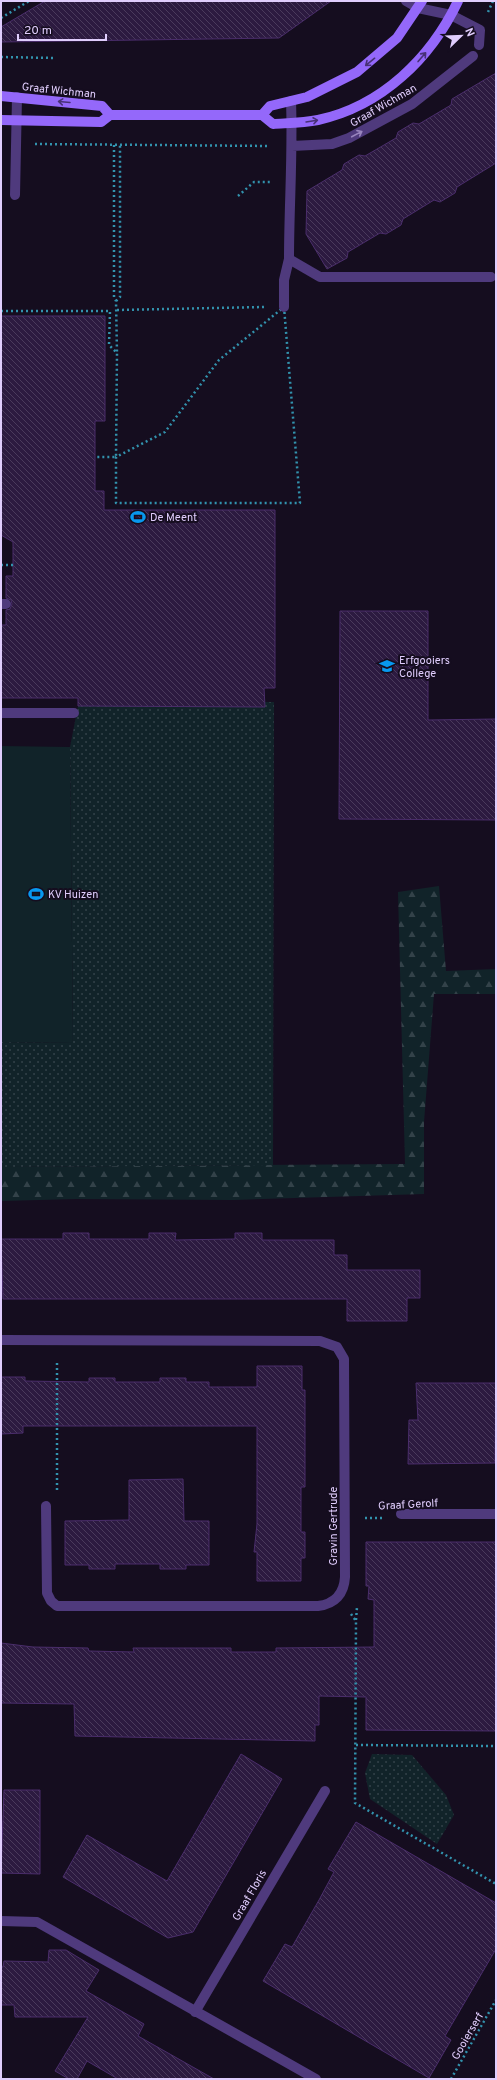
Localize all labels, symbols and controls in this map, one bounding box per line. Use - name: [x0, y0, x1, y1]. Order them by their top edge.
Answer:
- scale bar: [18, 16, 106, 42]
- north arrow: [441, 16, 481, 56]
- text: 20 m: [24, 23, 52, 39]
- text: N: [461, 26, 477, 39]
- one-way arrow: [418, 52, 427, 62]
- one-way arrow: [364, 57, 375, 66]
- street label: Graaf Wichman: [21, 80, 97, 102]
- street label: Graaf Wichman: [348, 81, 419, 131]
- one-way arrow: [58, 99, 71, 106]
- one-way arrow: [305, 117, 318, 125]
- one-way arrow: [351, 130, 363, 137]
- sports icon: De Meent: [129, 508, 147, 526]
- place label: De Meent: [150, 511, 197, 525]
- place label: Erfgooiers College: [399, 654, 450, 681]
- school or university icon: Erfgooiers College: [378, 657, 396, 675]
- sports icon: KV Huizen: [27, 885, 45, 903]
- place label: KV Huizen: [48, 888, 98, 902]
- street label: Gravin Gertrude: [327, 1487, 341, 1565]
- street label: Graaf Gerolf: [378, 1496, 439, 1514]
- street label: Graaf Floris: [230, 1867, 270, 1924]
- street label: Gooierserf: [449, 2010, 487, 2063]

